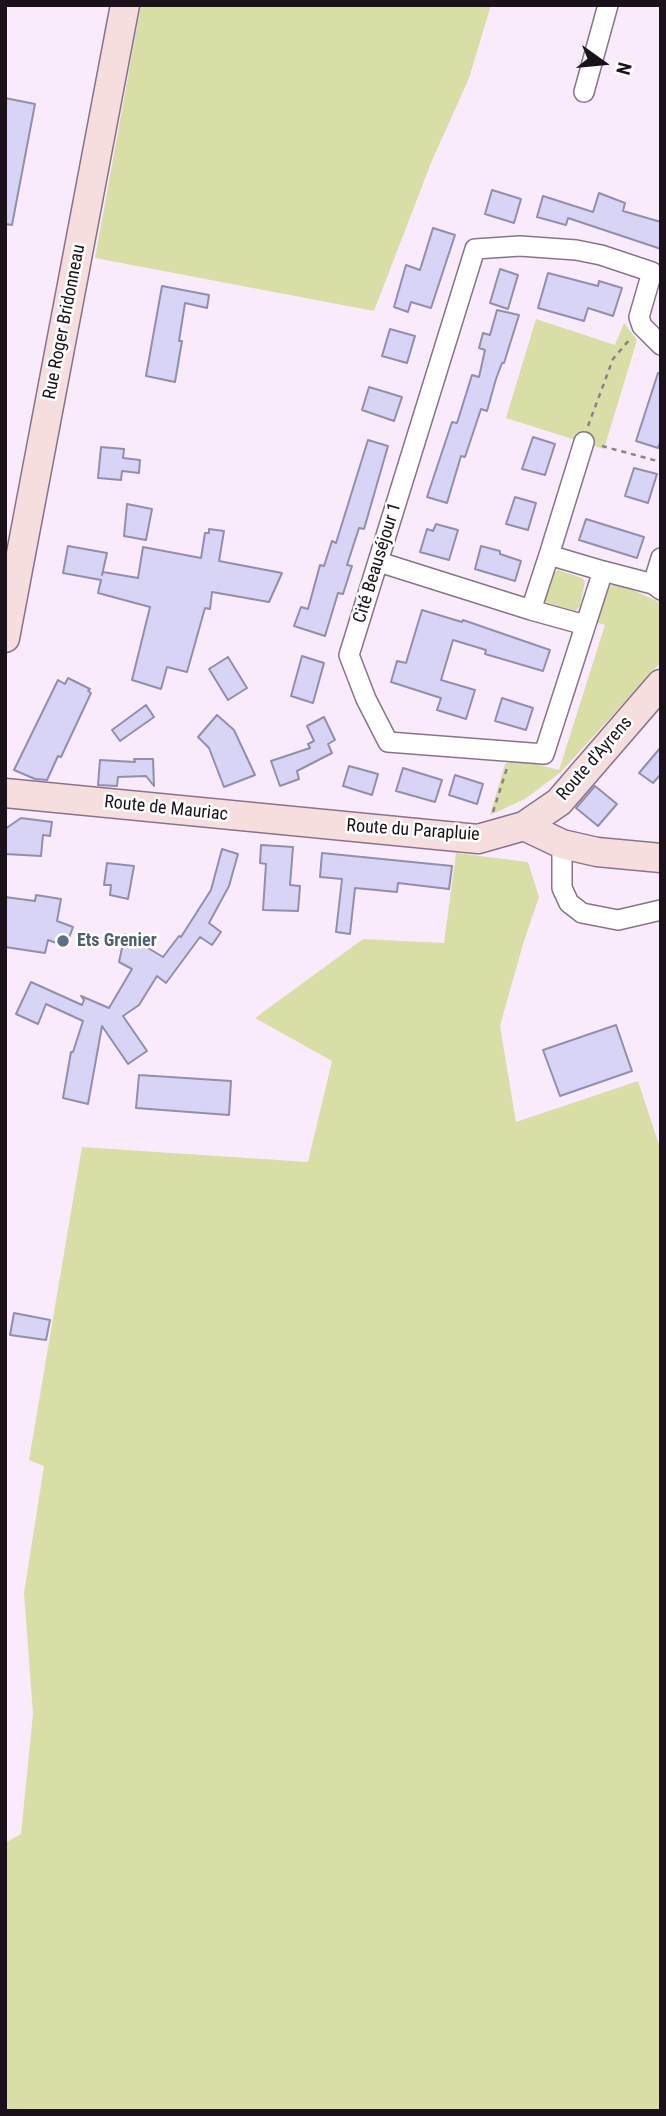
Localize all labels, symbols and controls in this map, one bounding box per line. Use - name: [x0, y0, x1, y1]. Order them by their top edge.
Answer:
- north arrow: [568, 28, 638, 98]
- text: N: [611, 60, 636, 77]
- street label: Rue Roger Bridonneau: [39, 243, 91, 401]
- street label: Cité Beauséjour 1: [349, 500, 407, 626]
- street label: Route d'Ayrens: [553, 713, 637, 805]
- street label: Route de Mauriac: [103, 792, 229, 826]
- street label: Route du Parapluie: [346, 816, 480, 846]
- place label: Ets Grenier: [77, 930, 157, 952]
- marker: Ets Grenier: [55, 933, 71, 949]

